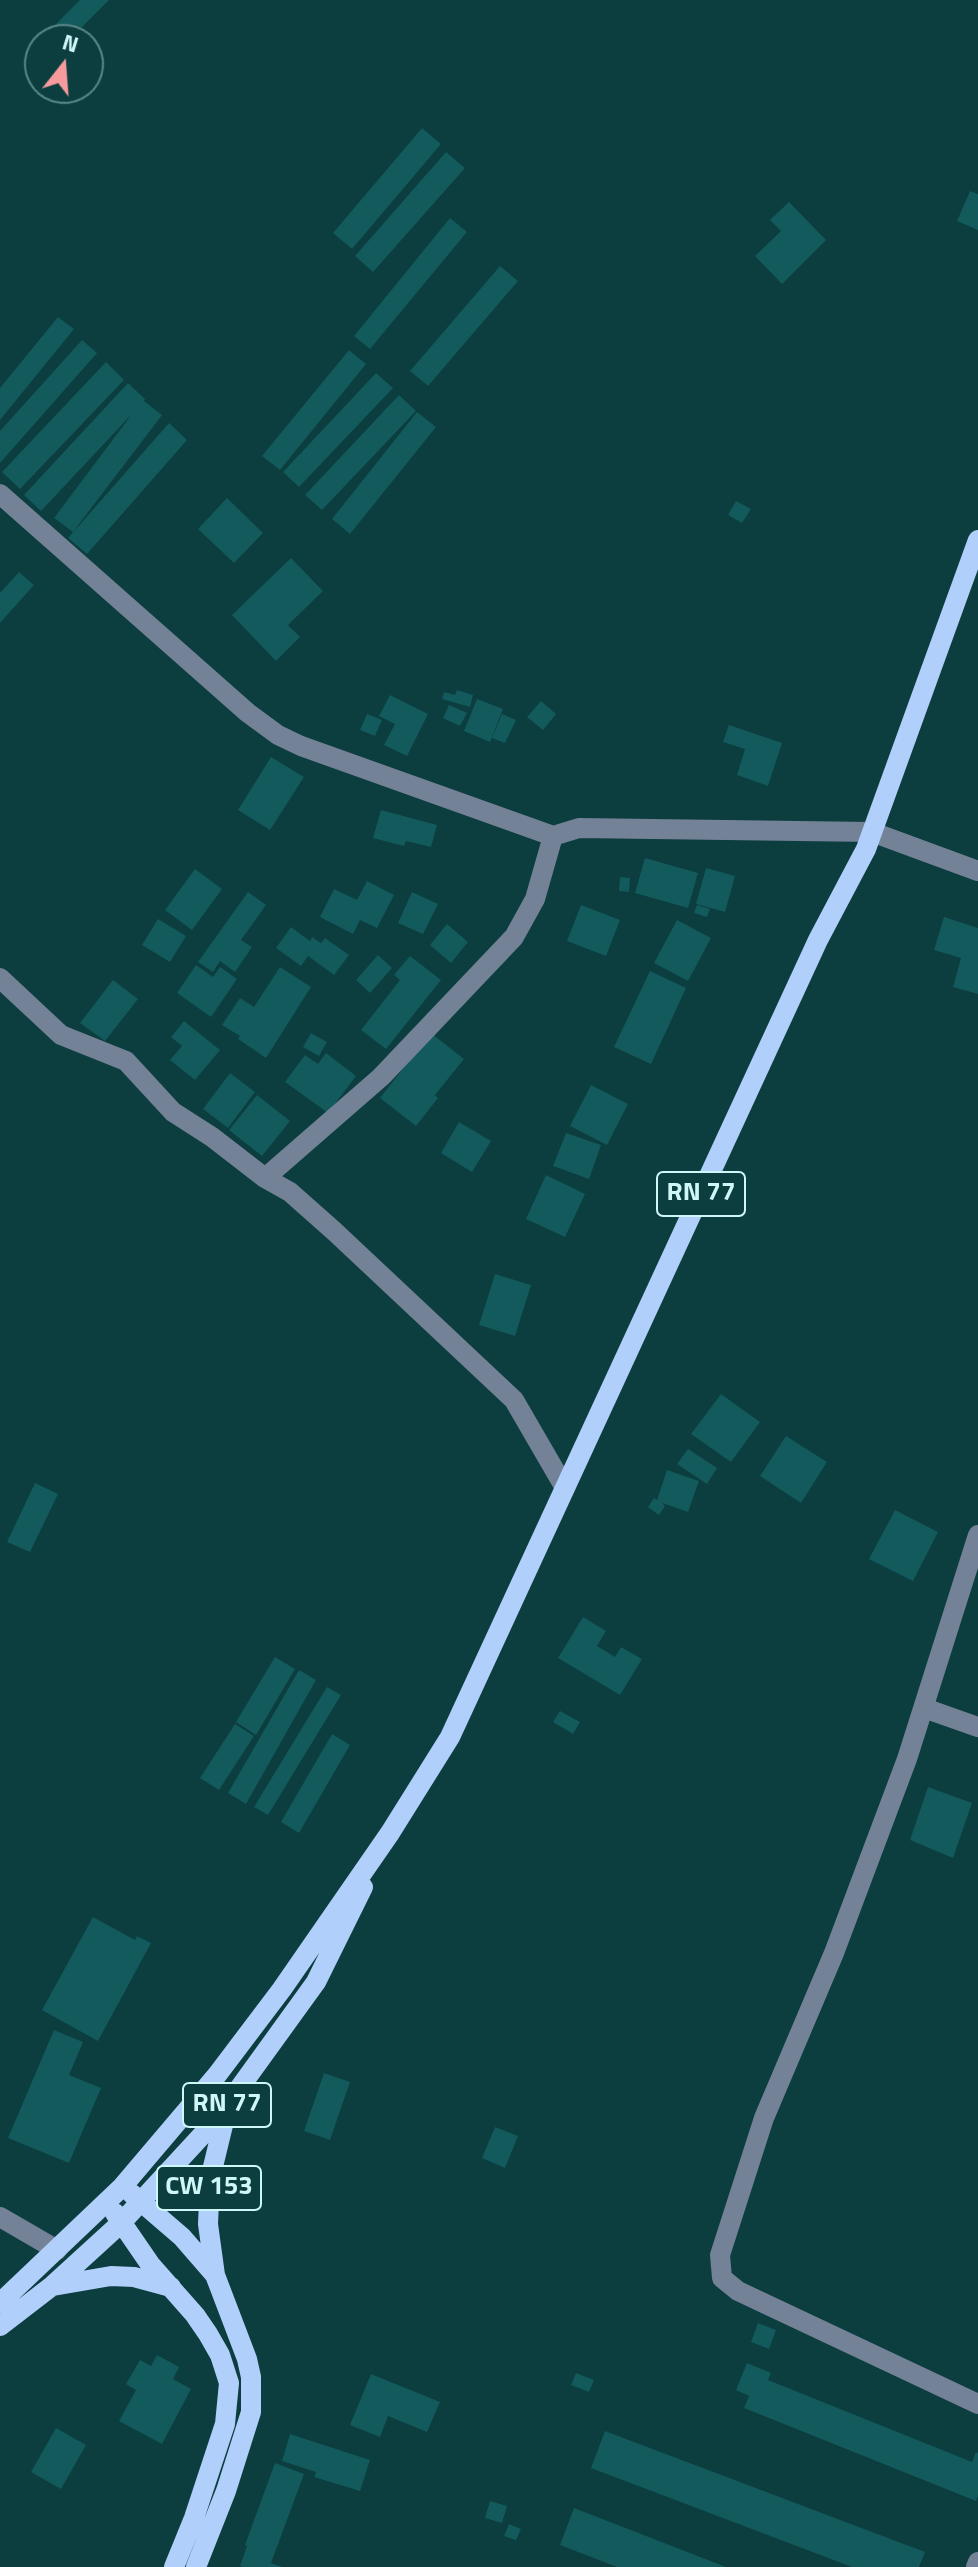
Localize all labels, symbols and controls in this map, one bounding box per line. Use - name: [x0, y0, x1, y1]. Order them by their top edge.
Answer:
- north arrow: [24, 24, 104, 104]
- text: N: [58, 24, 83, 61]
- road number: RN 77: [657, 1172, 745, 1216]
- road number: RN 77: [183, 2083, 271, 2127]
- road number: CW 153: [157, 2166, 261, 2210]

